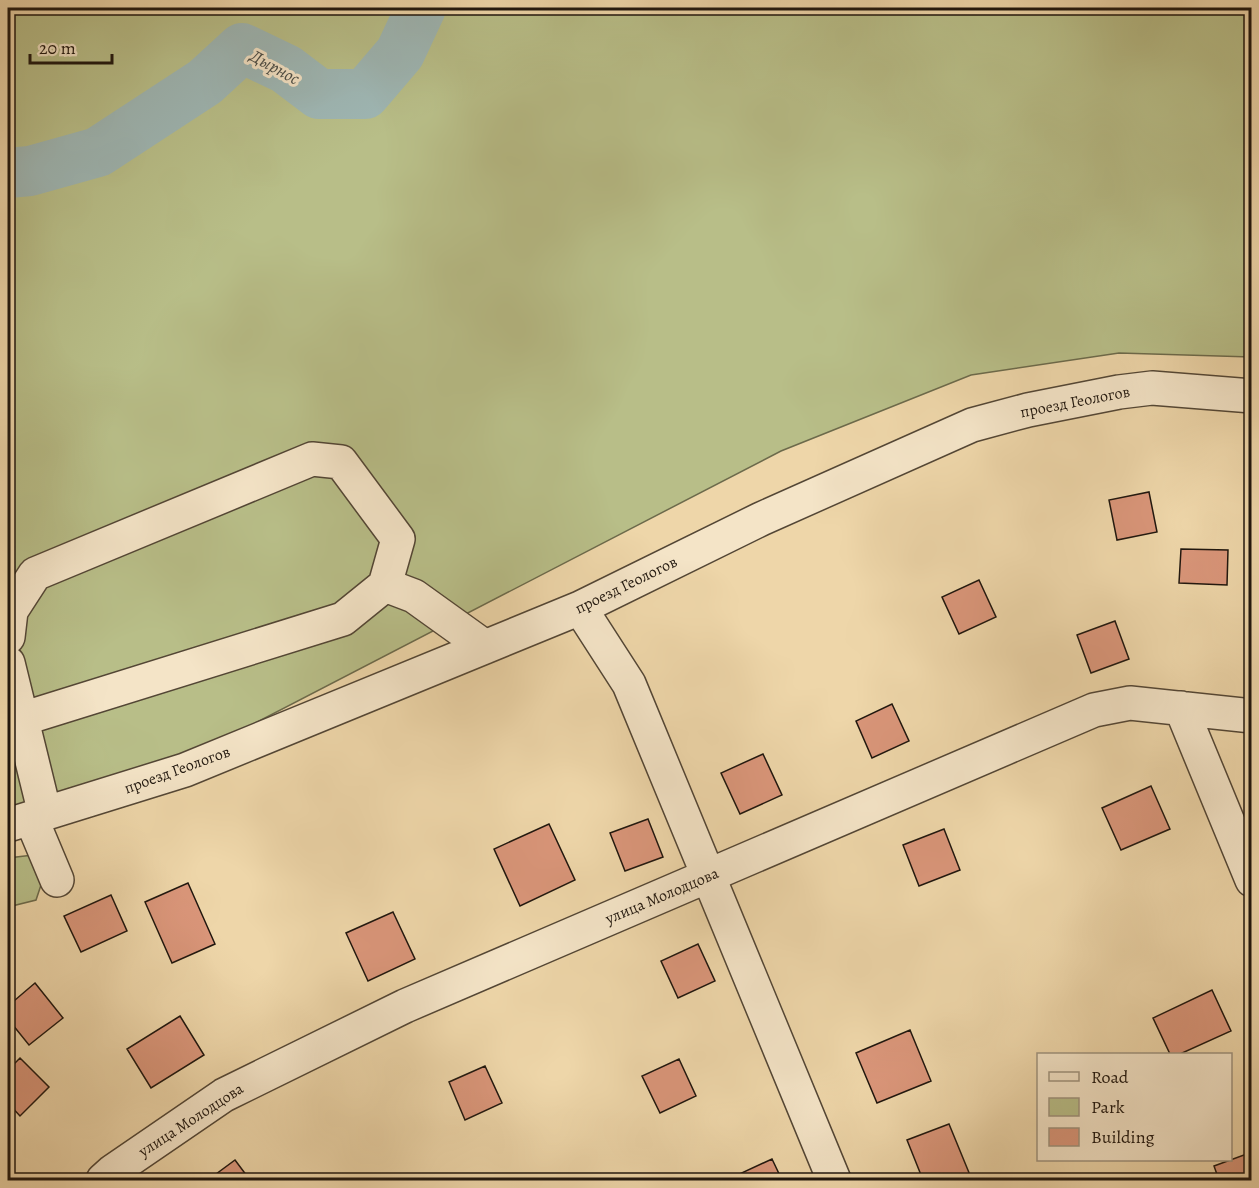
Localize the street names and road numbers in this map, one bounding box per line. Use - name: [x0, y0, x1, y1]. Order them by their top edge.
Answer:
- street label: проезд Геологов: [1018, 381, 1132, 423]
- street label: проезд Геологов: [571, 551, 681, 619]
- street label: проезд Геологов: [121, 741, 233, 799]
- street label: улица Молодцова: [601, 862, 723, 930]
- street label: улица Молодцова: [133, 1077, 248, 1163]

